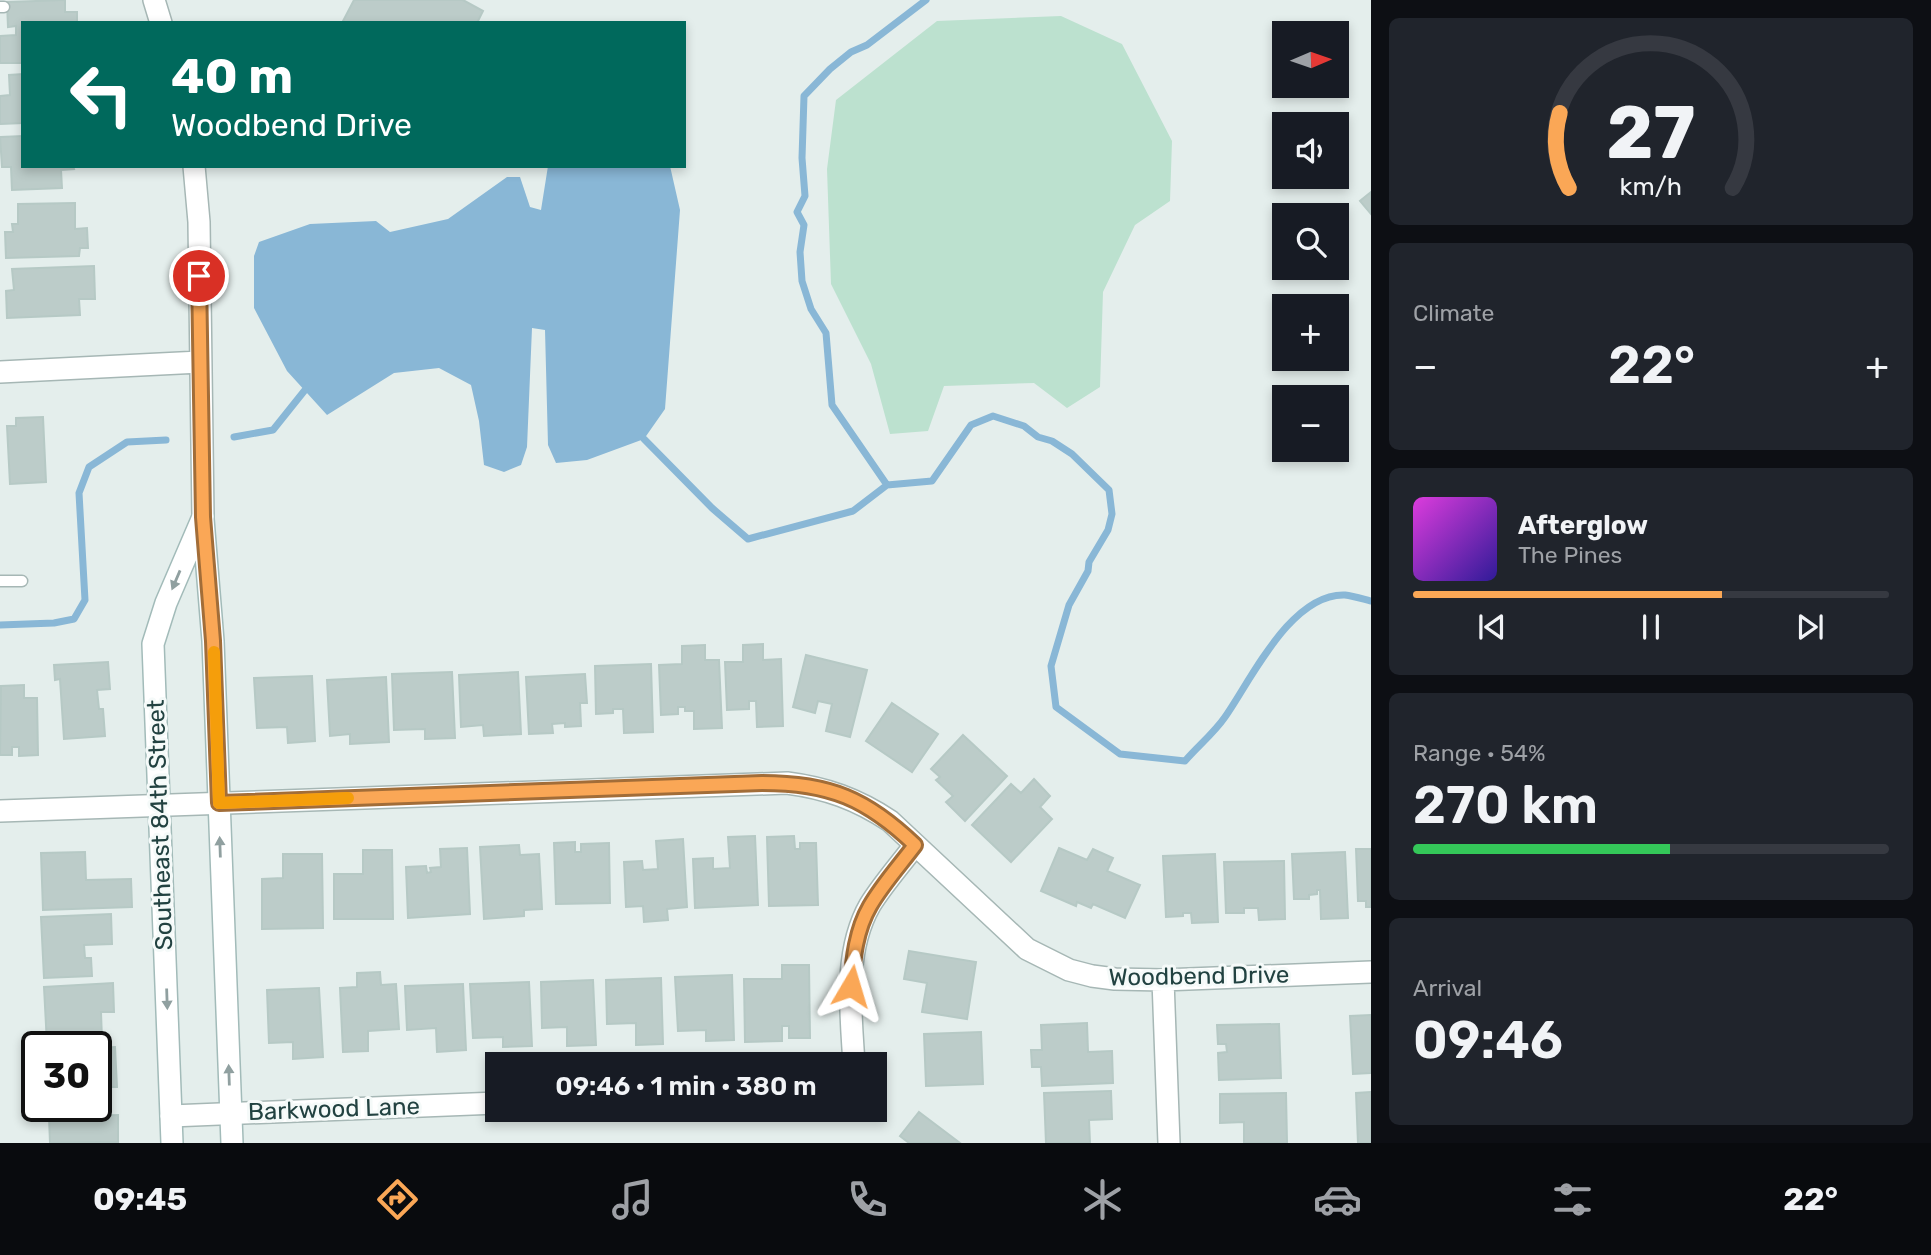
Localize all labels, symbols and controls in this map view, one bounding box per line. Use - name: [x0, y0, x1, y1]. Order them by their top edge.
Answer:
- north arrow: [1272, 21, 1349, 98]
- map controls: [1272, 21, 1349, 462]
- text: 40 m: [171, 47, 293, 105]
- icon: left: [56, 49, 147, 140]
- text: 27: [1606, 90, 1696, 176]
- text: Woodbend Drive: [171, 106, 412, 144]
- button: sound: [1272, 112, 1349, 189]
- text: km/h: [1620, 171, 1682, 200]
- button: search: [1272, 203, 1349, 280]
- pin: [169, 246, 229, 306]
- icon: arrive: [180, 257, 218, 295]
- button: +: [1272, 294, 1349, 371]
- text: Climate: [1413, 299, 1494, 327]
- text: 22°: [1608, 334, 1695, 396]
- text: −: [1413, 343, 1438, 389]
- text: +: [1865, 343, 1889, 389]
- button: −: [1272, 385, 1349, 462]
- text: Afterglow: [1518, 510, 1648, 541]
- text: The Pines: [1518, 541, 1622, 569]
- one-way arrow: [170, 570, 182, 590]
- icon: previous: [1473, 608, 1511, 646]
- icon: pause: [1632, 608, 1670, 646]
- icon: next: [1791, 608, 1829, 646]
- street label: Southeast 84th Street: [142, 699, 178, 951]
- text: Range · 54%: [1413, 739, 1546, 767]
- text: 270 km: [1413, 774, 1598, 836]
- one-way arrow: [215, 836, 226, 858]
- position arrow: [814, 949, 888, 1023]
- street label: Woodbend Drive: [1108, 960, 1290, 992]
- text: Arrival: [1413, 974, 1482, 1002]
- one-way arrow: [161, 988, 172, 1010]
- text: 09:46: [1413, 1009, 1563, 1071]
- speed limit sign: 30: [21, 1031, 112, 1122]
- one-way arrow: [224, 1064, 235, 1086]
- text: 09:46 · 1 min · 380 m: [555, 1071, 817, 1102]
- street label: Barkwood Lane: [247, 1092, 421, 1126]
- icon: directions: [373, 1175, 422, 1224]
- icon: music: [608, 1175, 657, 1224]
- icon: phone: [843, 1175, 892, 1224]
- icon: climate: [1078, 1175, 1127, 1224]
- icon: car: [1313, 1175, 1362, 1224]
- icon: filters: [1548, 1175, 1597, 1224]
- text: 09:45: [93, 1180, 187, 1218]
- text: 22°: [1783, 1180, 1838, 1218]

